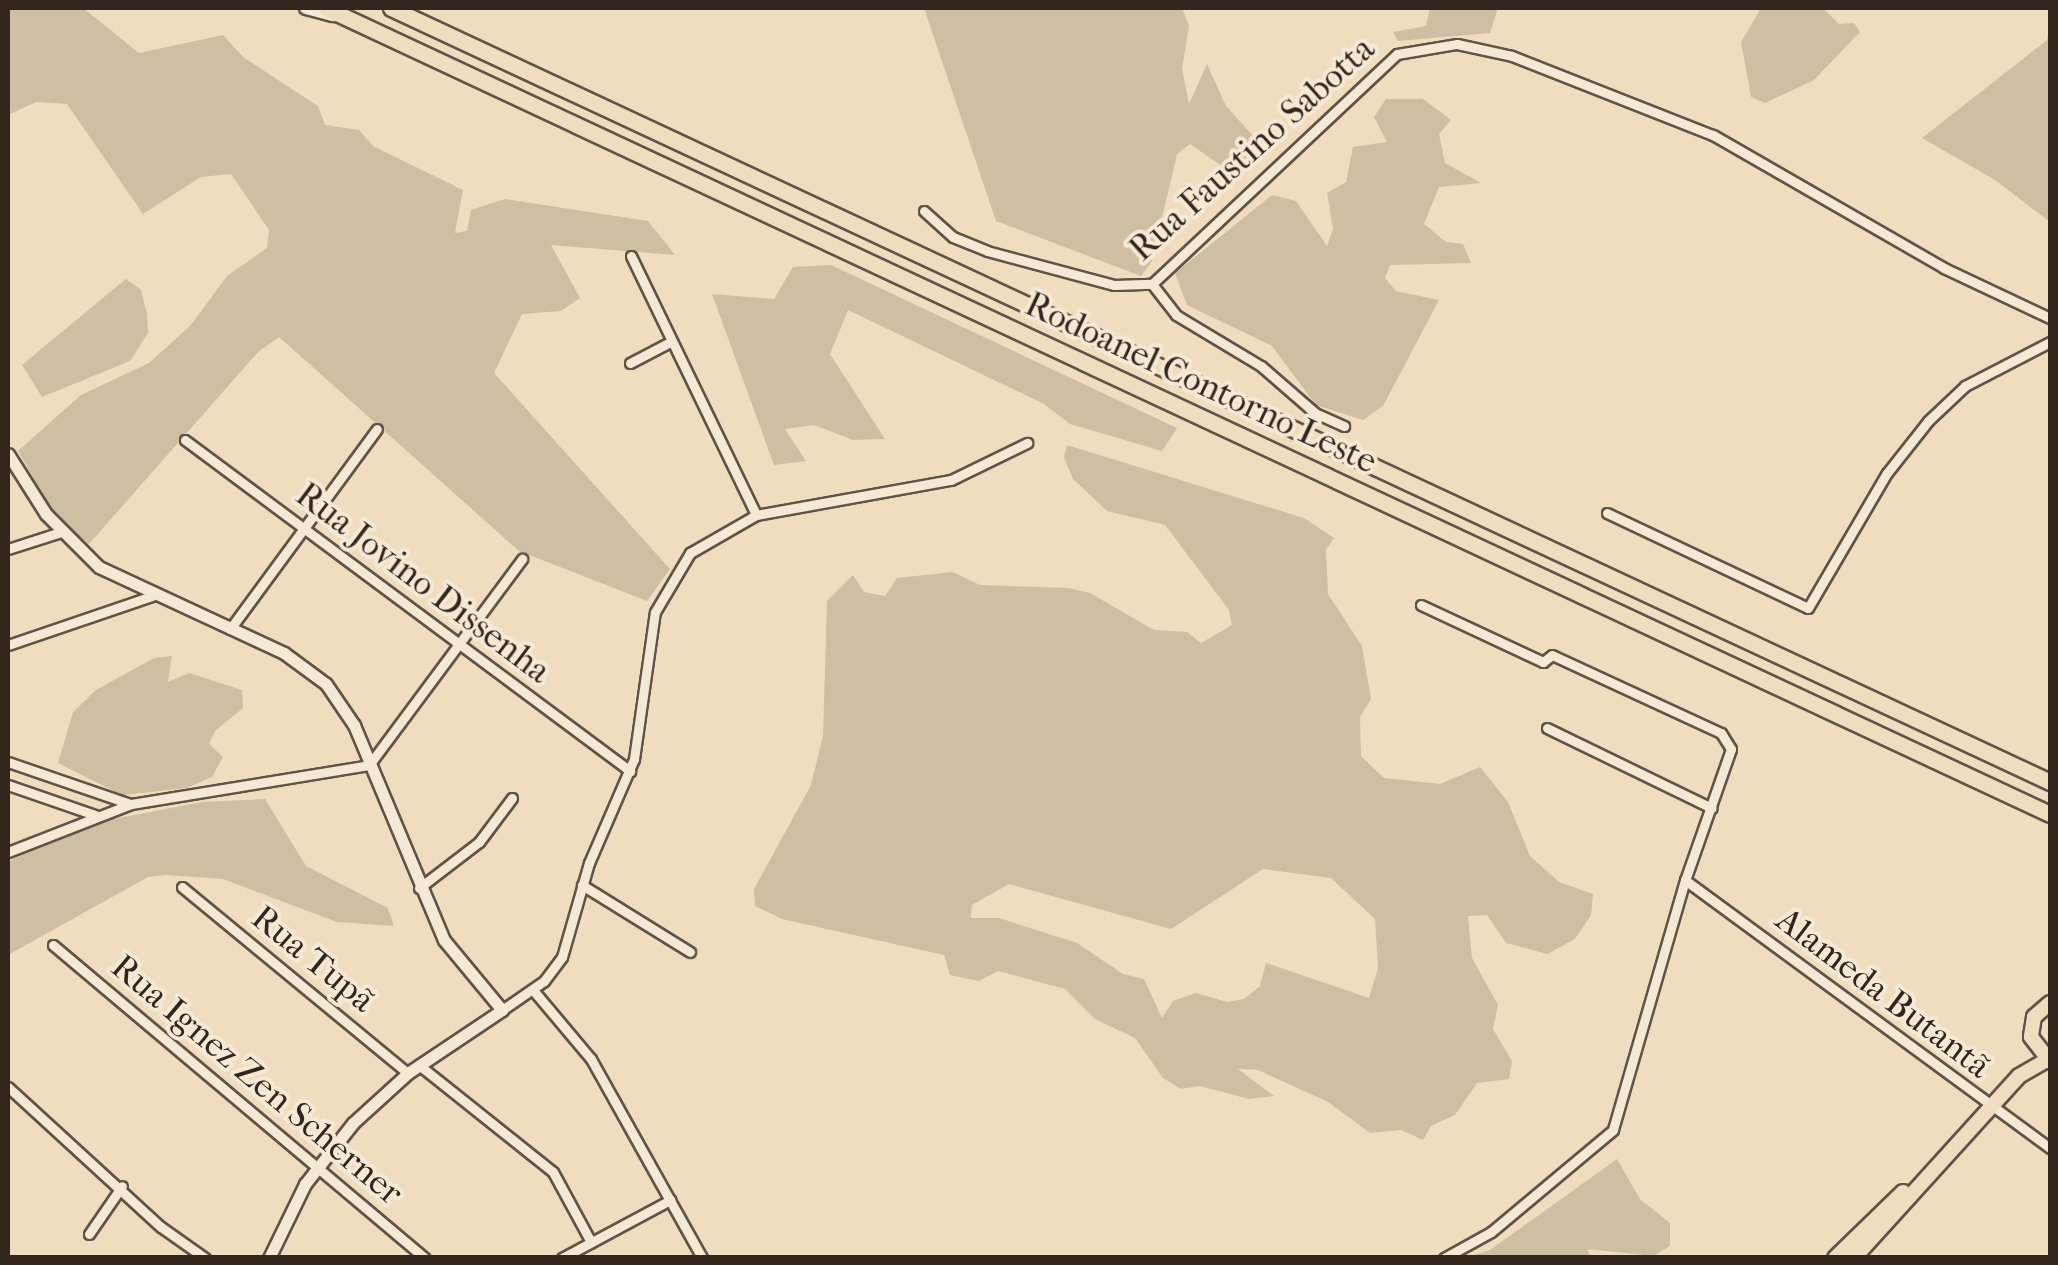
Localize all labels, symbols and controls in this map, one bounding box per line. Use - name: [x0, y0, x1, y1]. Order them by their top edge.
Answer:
- street label: Rua Faustino Sabotta: [1121, 28, 1383, 270]
- street label: Rodoanel Contorno Leste: [1019, 283, 1383, 483]
- street label: Rua Jovino Dissenha: [288, 474, 558, 692]
- street label: Rua Tupã: [243, 897, 383, 1021]
- street label: Alameda Butantã: [1768, 899, 1998, 1087]
- street label: Rua Ignez Zen Scherner: [103, 946, 411, 1214]

